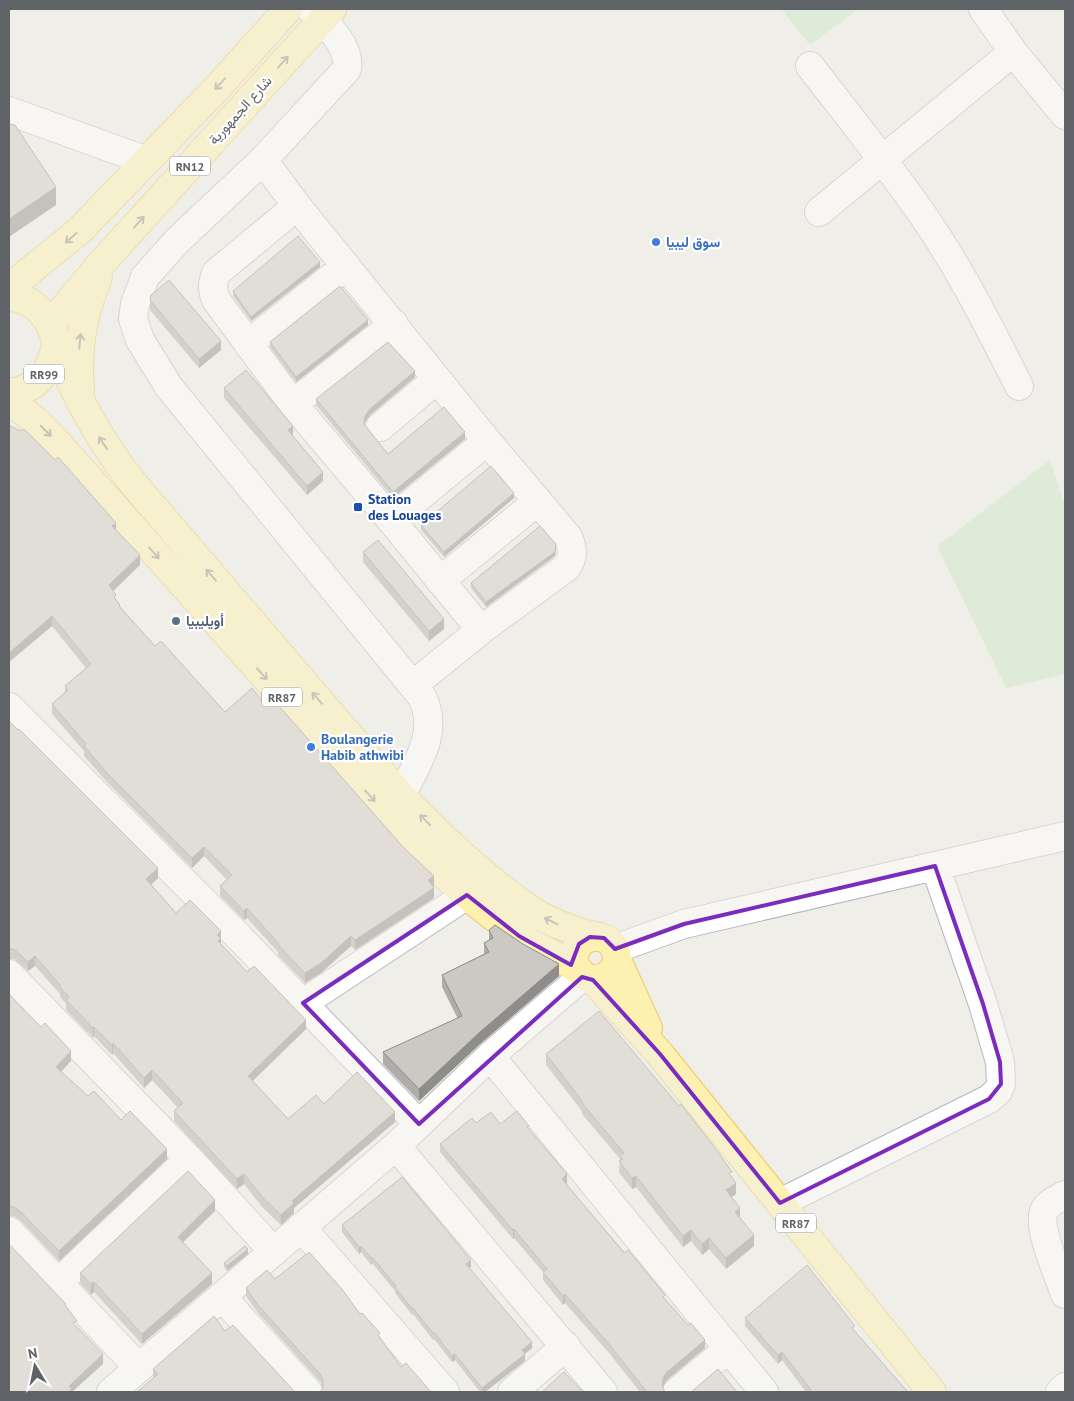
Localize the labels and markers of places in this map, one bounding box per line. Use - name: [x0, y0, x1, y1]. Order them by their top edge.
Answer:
- place label: سوق ليبيا: [666, 233, 720, 251]
- marker: سوق ليبيا: [650, 236, 662, 248]
- place label: Station des Louages: [368, 490, 441, 524]
- marker: Station des Louages: [352, 501, 364, 513]
- place label: أويليبيا: [186, 612, 224, 630]
- marker: أويليبيا: [170, 615, 182, 627]
- place label: Boulangerie Habib athwibi: [321, 730, 404, 764]
- marker: Boulangerie Habib athwibi: [305, 741, 317, 753]

